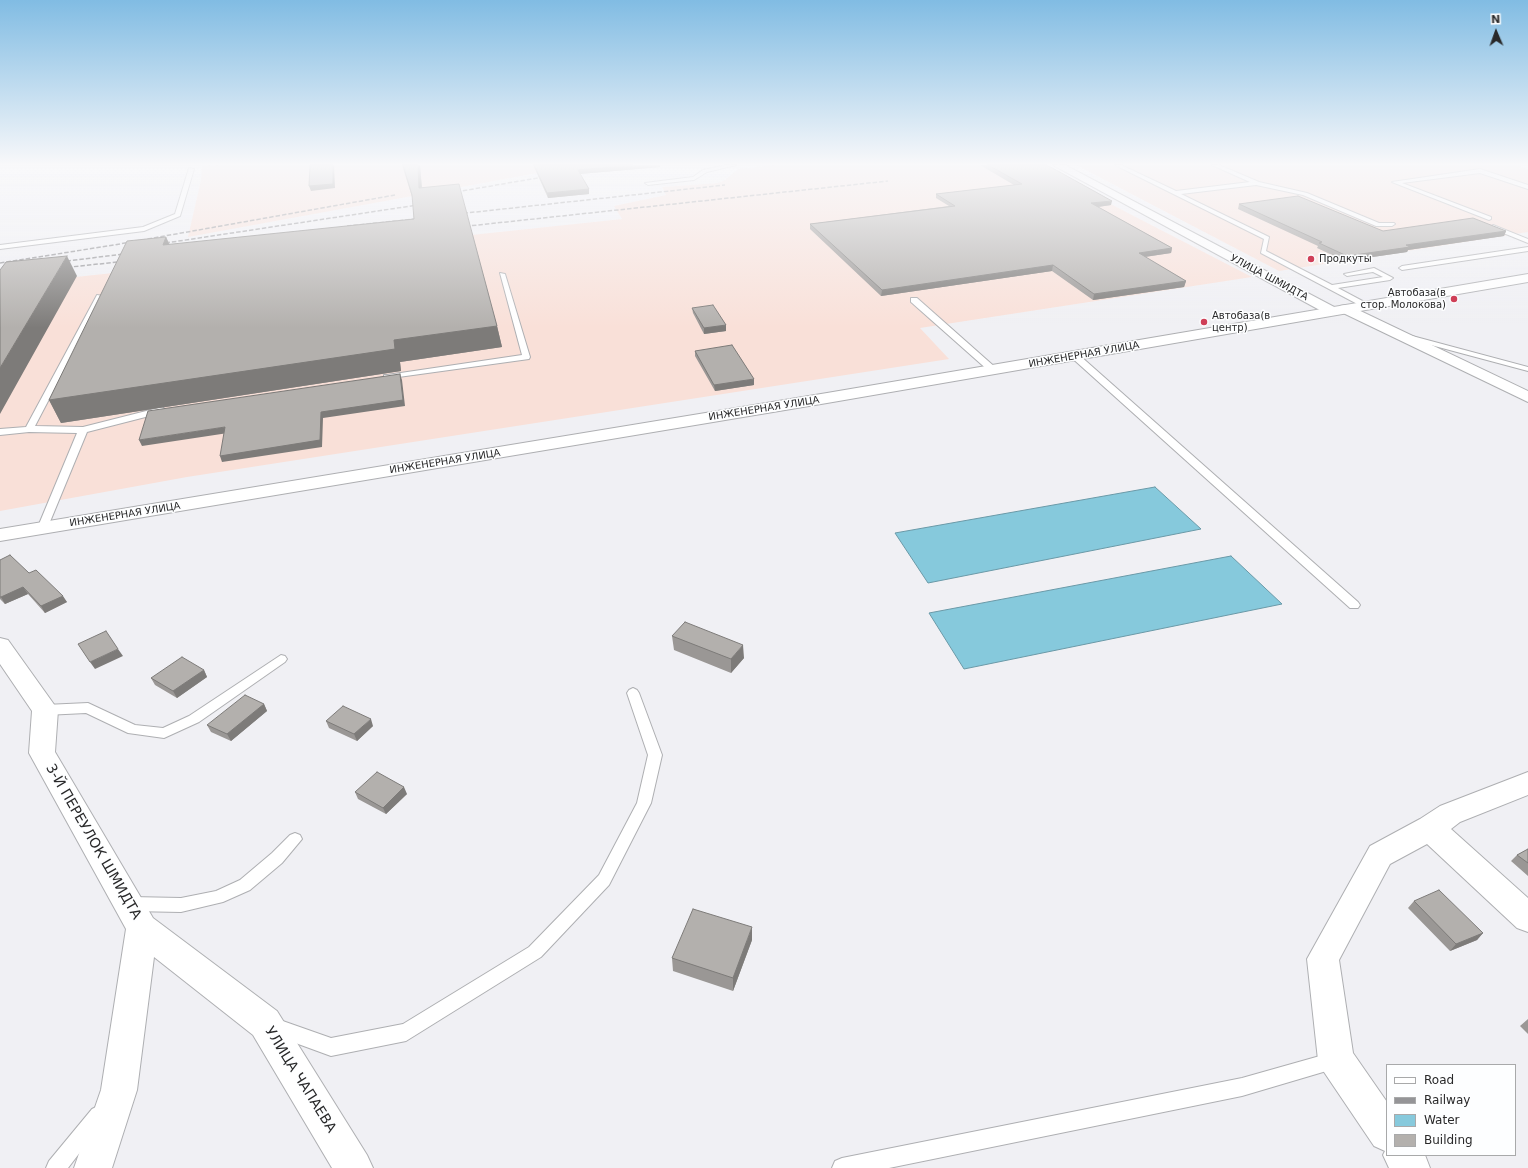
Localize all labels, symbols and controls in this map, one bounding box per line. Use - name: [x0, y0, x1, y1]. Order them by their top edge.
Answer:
- north arrow: [1476, 12, 1516, 52]
- text: N: [1491, 13, 1500, 26]
- street label: УЛИЦА ШМИДТА: [1228, 252, 1310, 304]
- place label: Продкуты: [1319, 253, 1372, 265]
- marker: Продкуты: [1306, 254, 1316, 264]
- place label: Автобаза(в стор. Молокова): [1361, 287, 1446, 310]
- marker: Автобаза(в стор. Молокова): [1449, 294, 1459, 304]
- place label: Автобаза(в центр): [1212, 310, 1270, 334]
- marker: Автобаза(в центр): [1199, 317, 1209, 327]
- street label: ИНЖЕНЕРНАЯ УЛИЦА: [1028, 339, 1140, 371]
- street label: ИНЖЕНЕРНАЯ УЛИЦА: [708, 394, 820, 424]
- street label: ИНЖЕНЕРНАЯ УЛИЦА: [389, 447, 501, 477]
- street label: ИНЖЕНЕРНАЯ УЛИЦА: [69, 500, 181, 530]
- street label: 3-Й ПЕРЕУЛОК ШМИДТА: [42, 761, 144, 923]
- street label: УЛИЦА ЧАПАЕВА: [261, 1024, 339, 1136]
- legend: [1386, 1064, 1516, 1156]
- text: Road: [1424, 1073, 1454, 1087]
- text: Railway: [1424, 1093, 1470, 1107]
- text: Water: [1424, 1113, 1459, 1127]
- text: Building: [1424, 1133, 1473, 1147]

